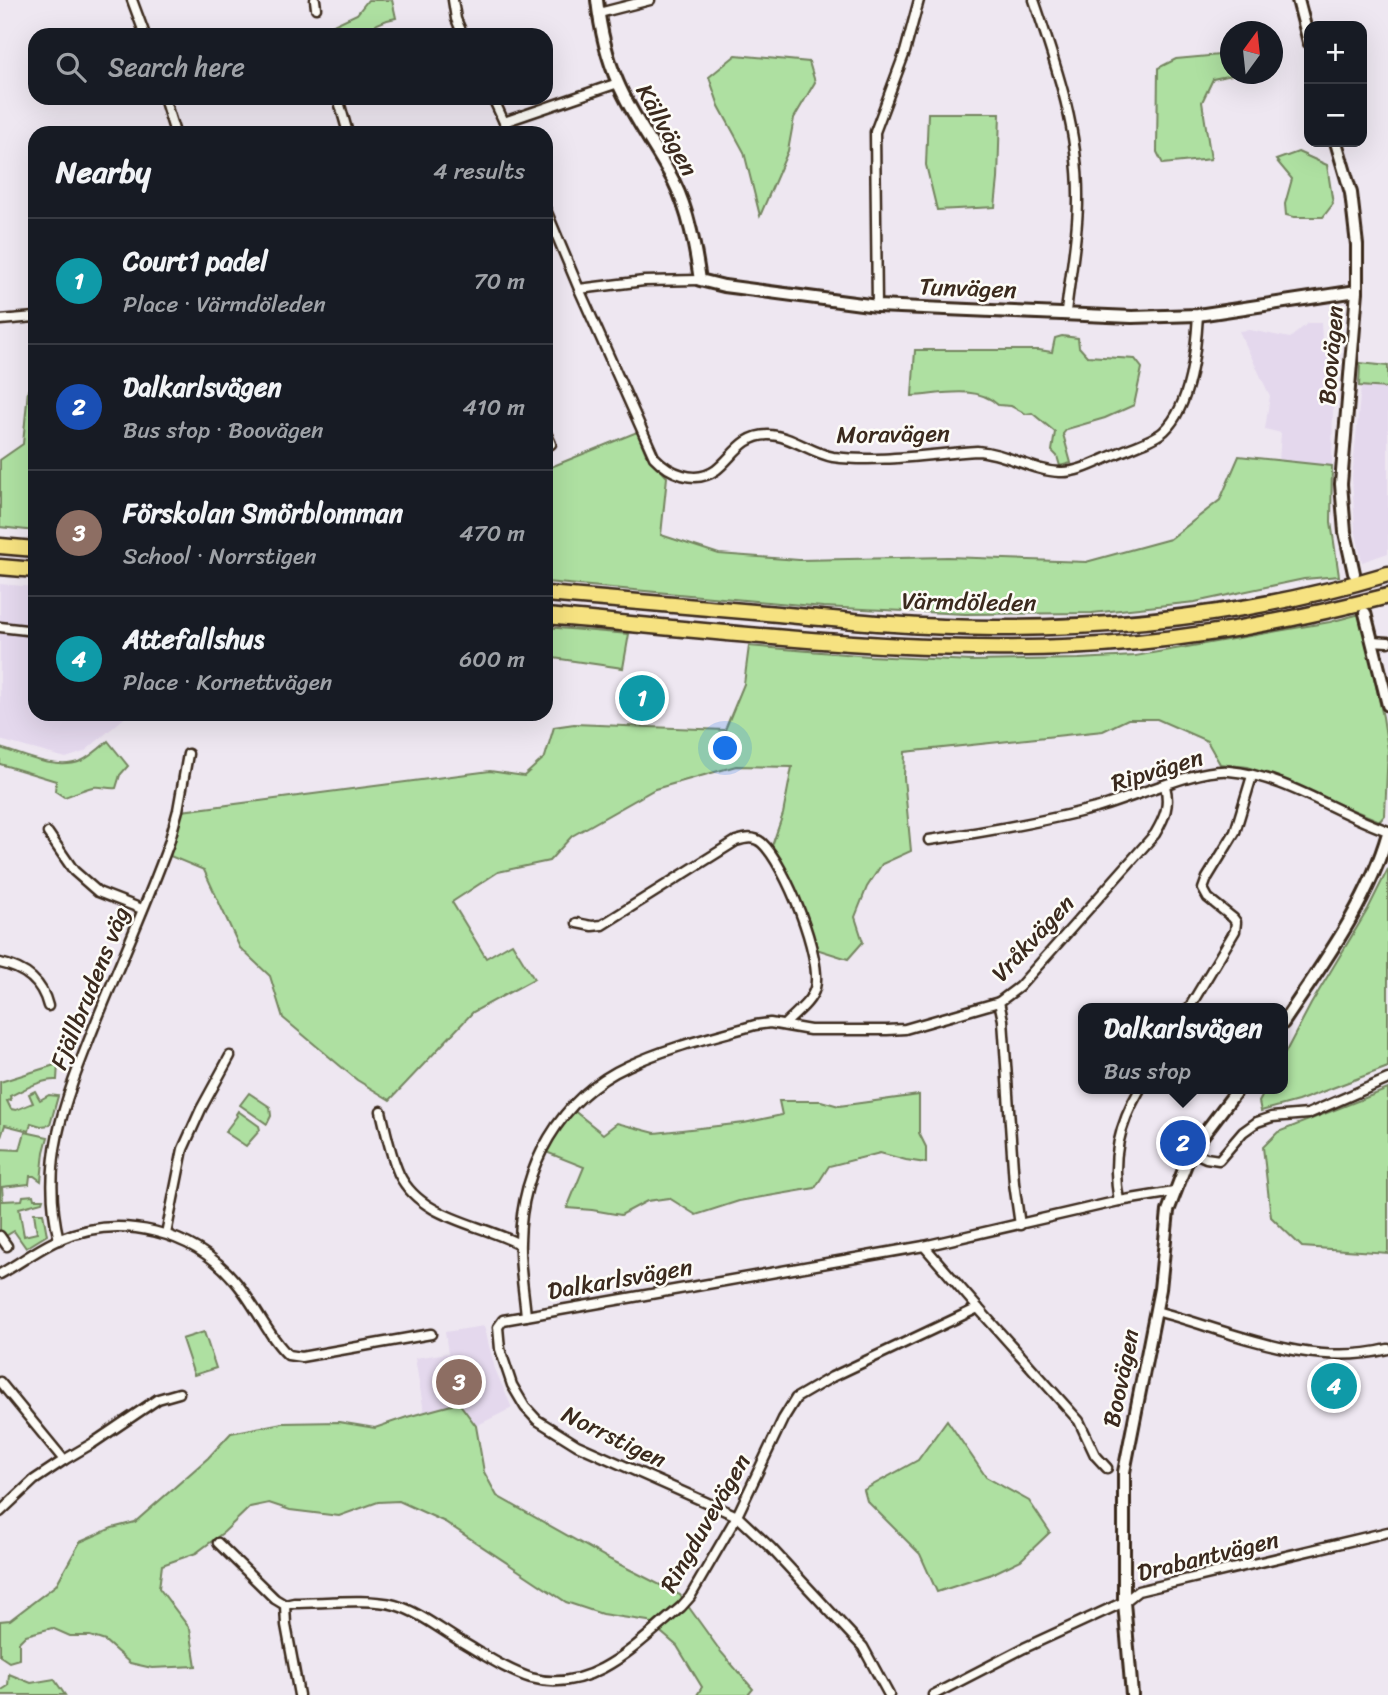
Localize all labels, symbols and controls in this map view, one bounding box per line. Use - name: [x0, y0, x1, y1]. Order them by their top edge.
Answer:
- north arrow: [1220, 21, 1283, 84]
- map controls: [1304, 21, 1367, 147]
- button: +: [1304, 21, 1367, 84]
- search box: [28, 28, 553, 105]
- text: Search here: [108, 44, 245, 90]
- icon: search: [52, 48, 90, 86]
- street label: Källvägen: [624, 76, 710, 184]
- button: −: [1304, 84, 1367, 147]
- text: Nearby: [56, 145, 151, 199]
- text: 4 results: [433, 151, 525, 192]
- text: Court1 padel: [123, 238, 268, 284]
- text: 1: [74, 261, 84, 302]
- text: 70 m: [474, 261, 525, 302]
- street label: Tunvägen: [918, 265, 1018, 311]
- text: Place · Värmdöleden: [123, 284, 326, 325]
- street label: Boovägen: [1306, 304, 1356, 406]
- text: Dalkarlsvägen: [123, 364, 282, 410]
- text: 2: [72, 387, 86, 428]
- text: 410 m: [463, 387, 525, 428]
- text: Bus stop · Boovägen: [123, 410, 324, 451]
- street label: Moravägen: [836, 412, 950, 456]
- text: Förskolan Smörblomman: [123, 490, 403, 536]
- text: 3: [73, 513, 85, 554]
- text: 470 m: [459, 513, 525, 554]
- text: School · Norrstigen: [123, 536, 317, 577]
- street label: Värmdöleden: [901, 580, 1037, 624]
- text: Attefallshus: [123, 616, 264, 662]
- text: 4: [72, 639, 86, 680]
- text: 600 m: [459, 639, 525, 680]
- text: Place · Kornettvägen: [123, 662, 332, 703]
- pin: 1: [619, 672, 665, 724]
- your location: [708, 731, 742, 765]
- street label: Ripvägen: [1106, 736, 1208, 804]
- street label: Vråkvägen: [981, 884, 1085, 992]
- street label: Fjällbrudens väg: [38, 900, 142, 1076]
- popup: [1078, 1003, 1288, 1094]
- text: Dalkarlsvägen: [1104, 1005, 1262, 1051]
- text: Bus stop: [1104, 1051, 1191, 1092]
- pin: 2: [1160, 1117, 1206, 1169]
- street label: Dalkarlsvägen: [544, 1246, 696, 1312]
- street label: Boovägen: [1090, 1325, 1152, 1431]
- pin: 3: [436, 1356, 482, 1408]
- pin: 4: [1311, 1360, 1357, 1412]
- street label: Norrstigen: [554, 1394, 674, 1480]
- street label: Ringduvevägen: [648, 1445, 762, 1601]
- street label: Drabantvägen: [1133, 1518, 1283, 1594]

